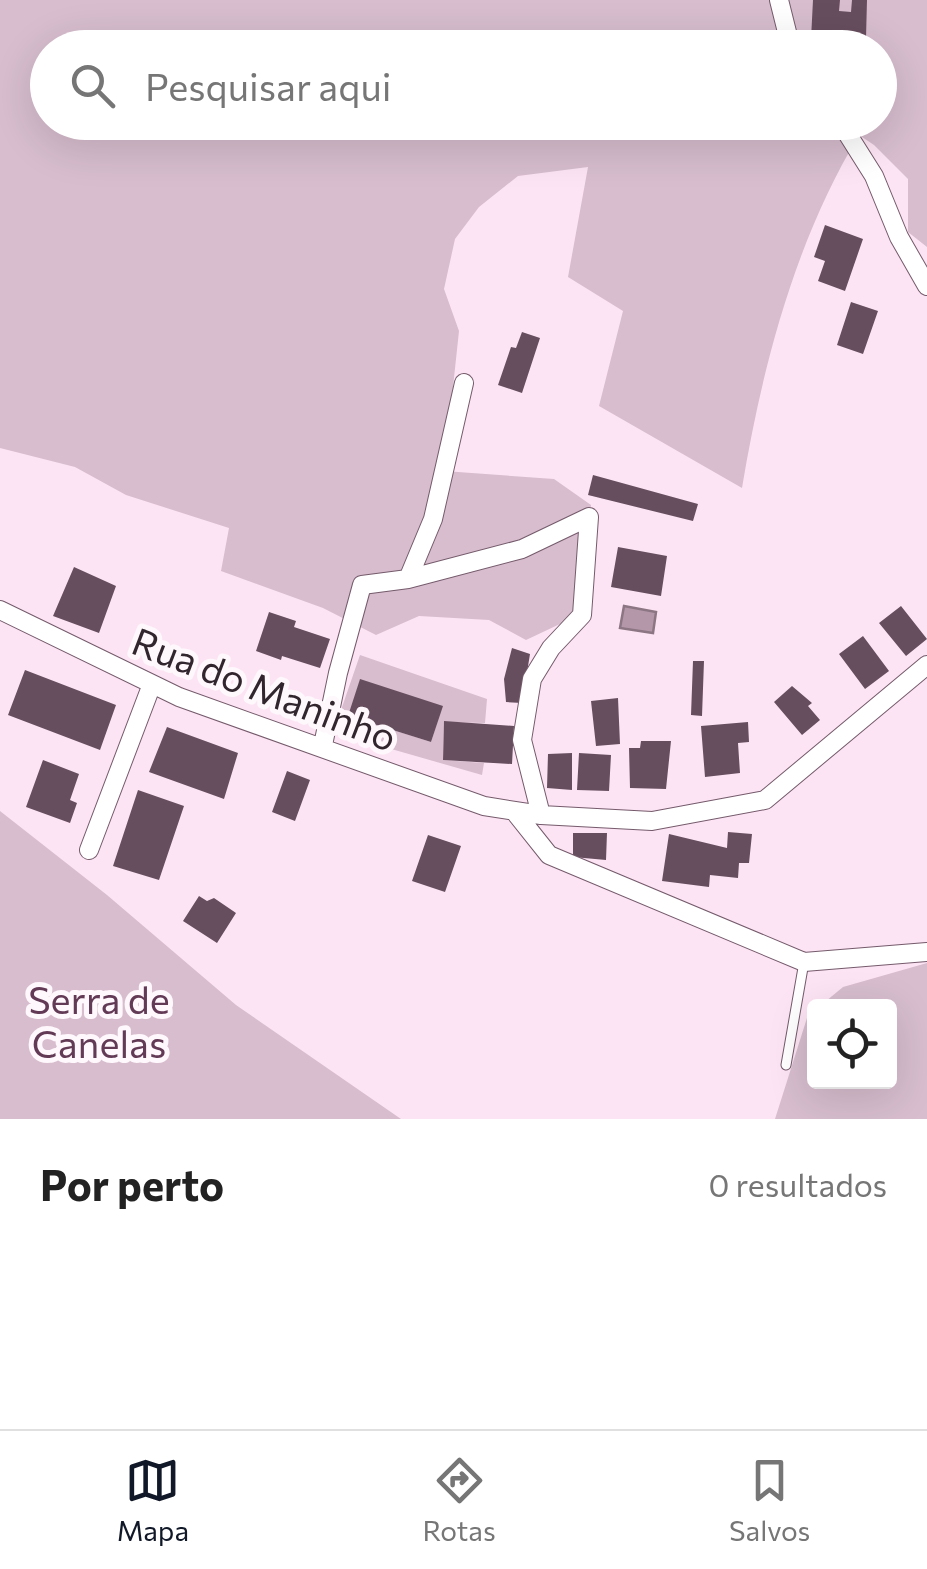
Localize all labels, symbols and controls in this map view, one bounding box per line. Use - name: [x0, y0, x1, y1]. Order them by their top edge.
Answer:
- search box: [30, 30, 897, 140]
- icon: search: [65, 58, 120, 113]
- text: Pesquisar aqui: [145, 62, 391, 109]
- street label: Rua do Maninho: [126, 616, 404, 760]
- park label: Serra de Canelas: [28, 975, 170, 1066]
- map controls: [807, 999, 897, 1089]
- button: locate: [807, 999, 897, 1089]
- text: Por perto: [40, 1158, 224, 1210]
- text: 0 resultados: [709, 1164, 887, 1204]
- tab: Mapa: [117, 1453, 189, 1547]
- tab: Rotas: [422, 1453, 496, 1547]
- tab: Salvos: [729, 1453, 810, 1547]

